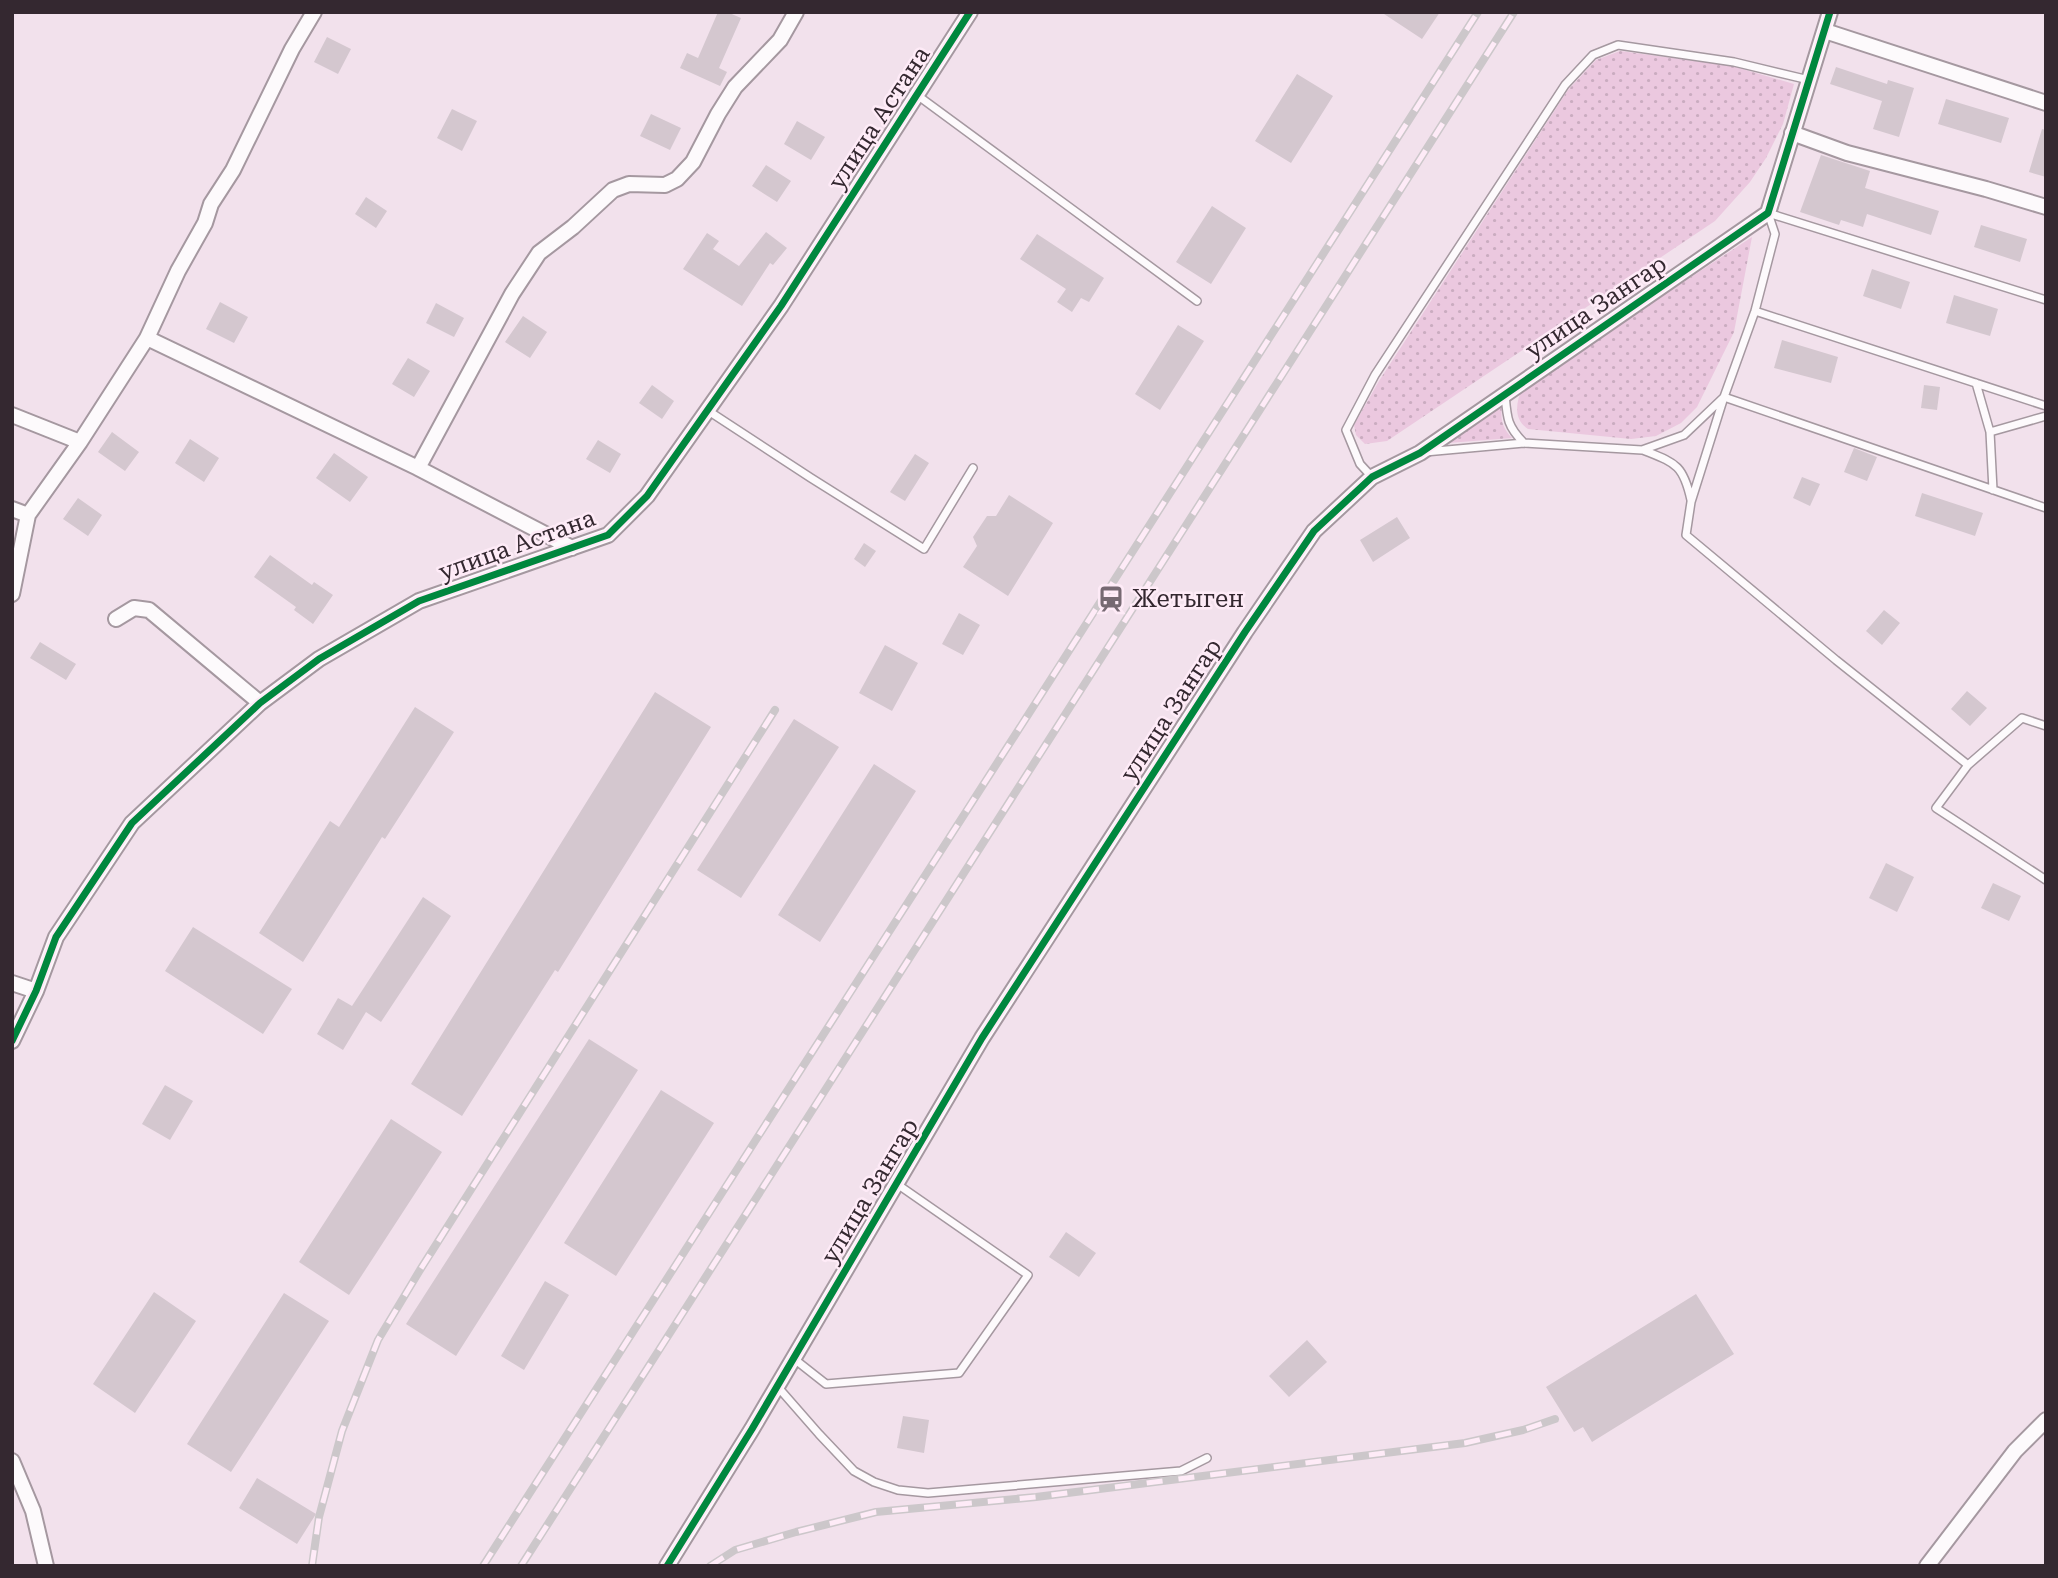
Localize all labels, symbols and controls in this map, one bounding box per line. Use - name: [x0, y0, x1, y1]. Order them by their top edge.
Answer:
- street label: улица Астана: [823, 41, 935, 195]
- street label: улица Зангар: [1520, 249, 1672, 365]
- street label: улица Астана: [435, 504, 599, 586]
- station icon: Жетыген: [1096, 584, 1126, 614]
- place label: Жетыген: [1132, 585, 1244, 613]
- street label: улица Зангар: [1115, 633, 1227, 787]
- street label: улица Зангар: [816, 1113, 924, 1269]

